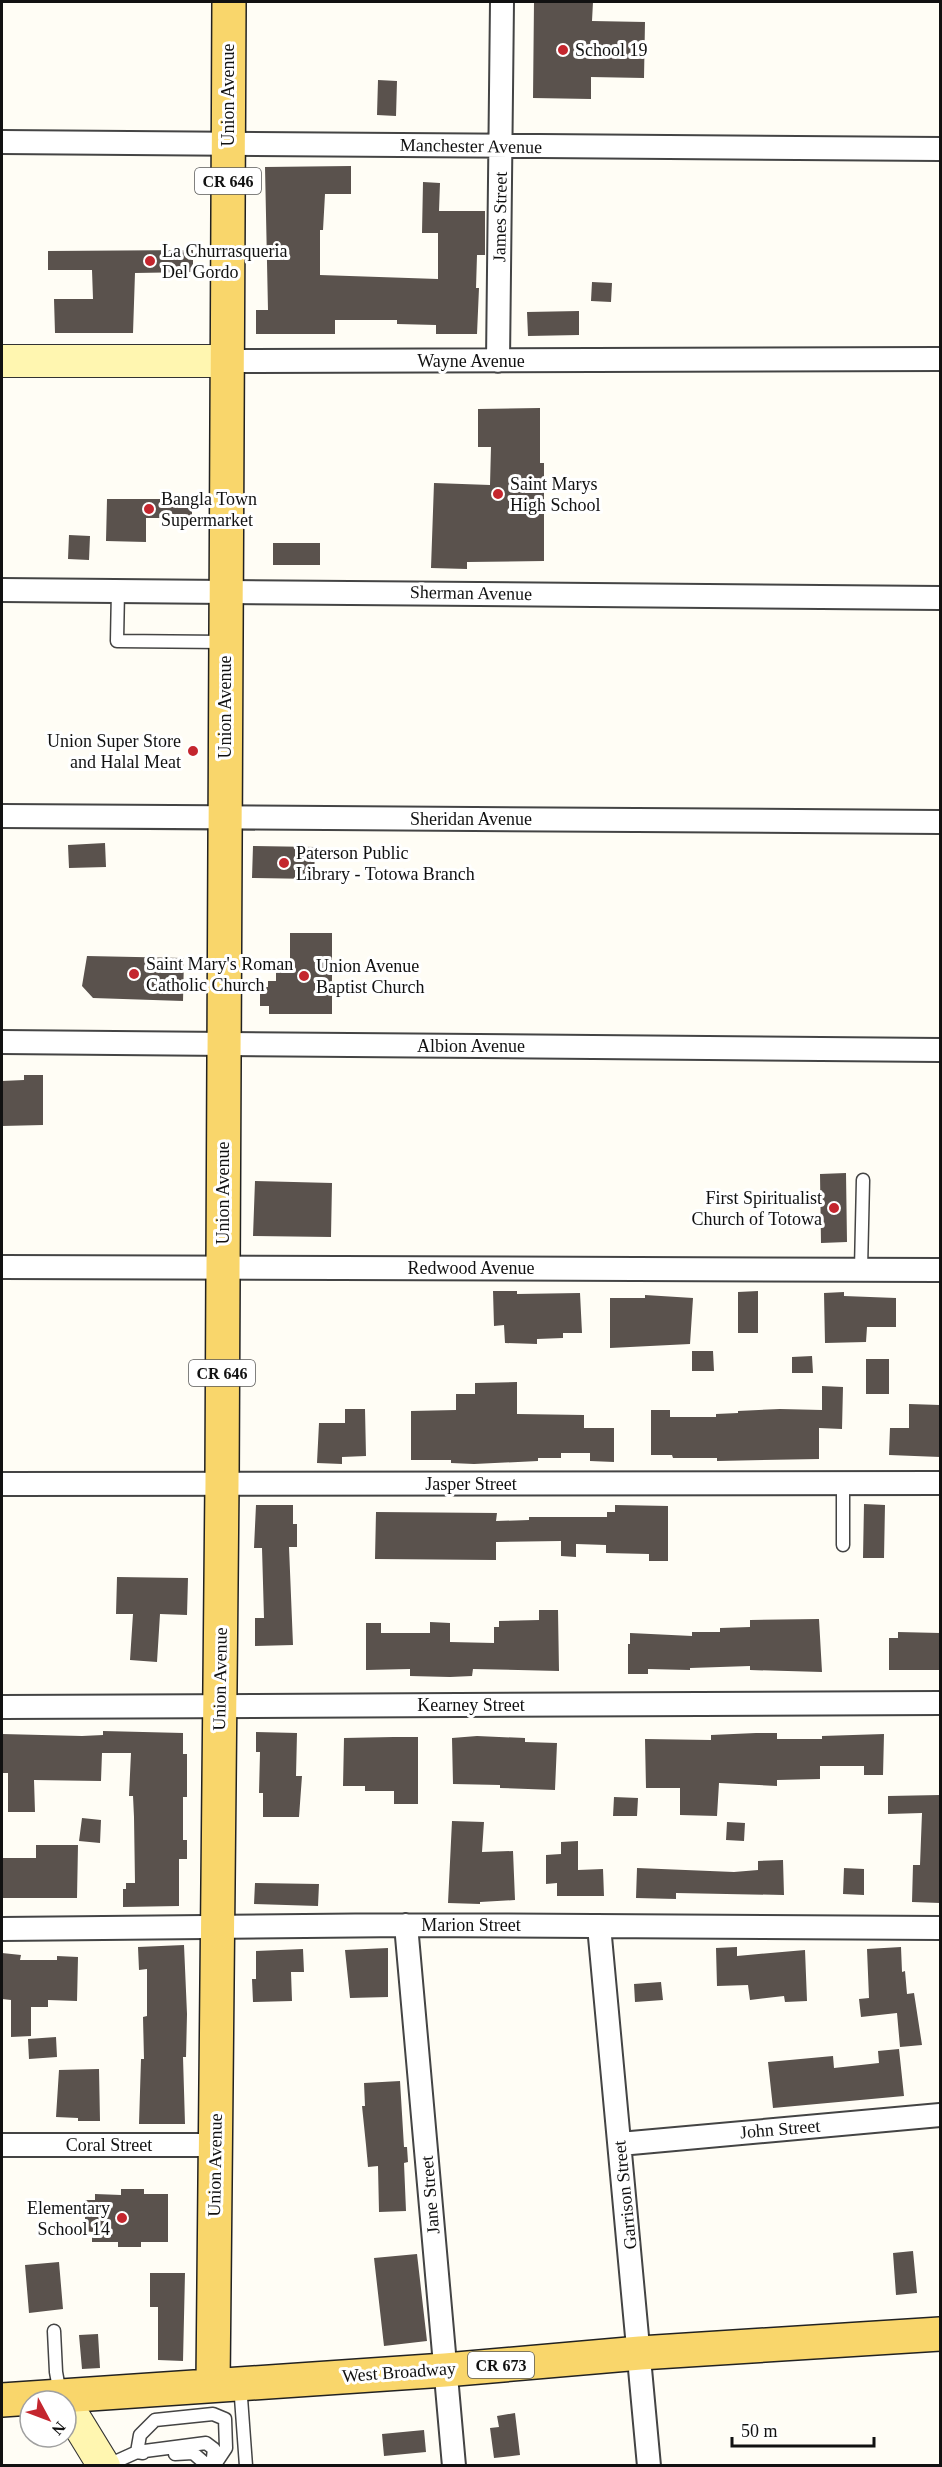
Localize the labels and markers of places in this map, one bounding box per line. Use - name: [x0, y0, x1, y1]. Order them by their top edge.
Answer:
- place label: School 19: [575, 40, 648, 60]
- marker: School 19: [556, 43, 570, 57]
- place label: La Churrasqueria Del Gordo: [162, 241, 287, 282]
- marker: La Churrasqueria Del Gordo: [143, 254, 157, 268]
- place label: Saint Marys High School: [510, 474, 601, 515]
- marker: Saint Marys High School: [491, 487, 505, 501]
- place label: Bangla Town Supermarket: [161, 489, 257, 530]
- marker: Bangla Town Supermarket: [142, 502, 156, 516]
- place label: Union Super Store and Halal Meat: [47, 731, 181, 772]
- marker: Union Super Store and Halal Meat: [186, 744, 200, 758]
- place label: Paterson Public Library - Totowa Branch: [296, 843, 475, 884]
- marker: Paterson Public Library - Totowa Branch: [277, 856, 291, 870]
- place label: Saint Mary's Roman Catholic Church: [146, 954, 293, 995]
- place label: Union Avenue Baptist Church: [316, 956, 425, 997]
- marker: Saint Mary's Roman Catholic Church: [127, 967, 141, 981]
- marker: Union Avenue Baptist Church: [297, 969, 311, 983]
- place label: First Spiritualist Church of Totowa: [692, 1188, 822, 1229]
- marker: First Spiritualist Church of Totowa: [827, 1201, 841, 1215]
- place label: Elementary School 14: [27, 2198, 110, 2239]
- marker: Elementary School 14: [115, 2211, 129, 2225]

